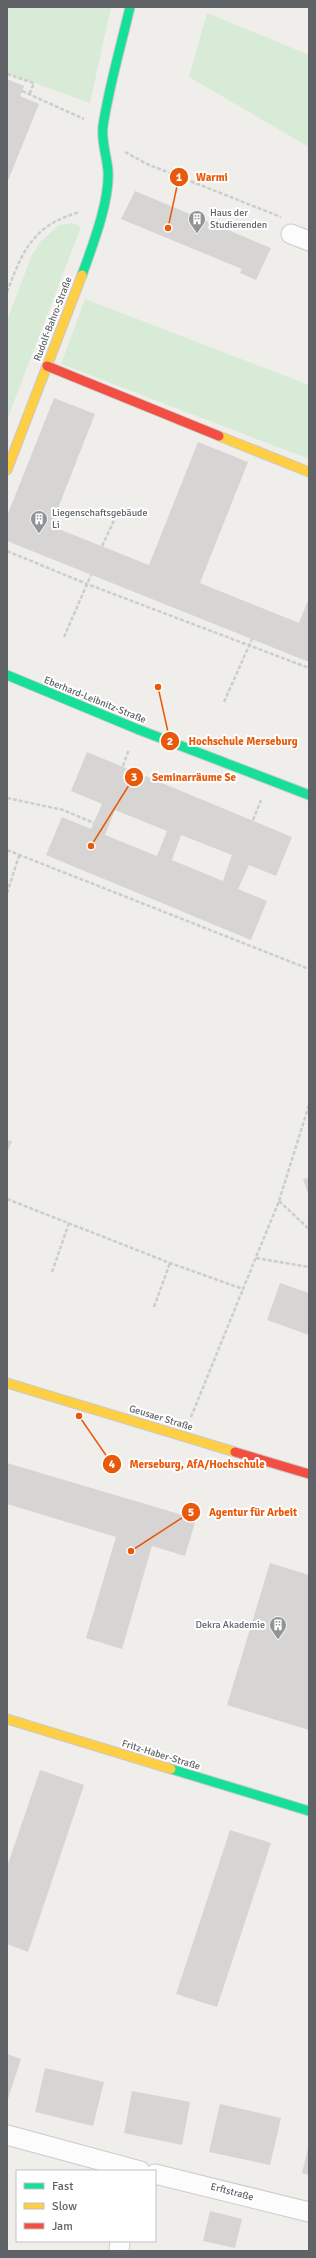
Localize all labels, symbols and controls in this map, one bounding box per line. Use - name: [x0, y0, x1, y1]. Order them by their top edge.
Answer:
- callout: Warmi: [169, 166, 236, 189]
- text: 1: [176, 170, 183, 185]
- text: Warmi: [196, 171, 228, 184]
- place label: Haus der Studierenden: [210, 207, 267, 231]
- building icon: Haus der Studierenden: [187, 209, 207, 234]
- street label: Rudolf-Bahro-Straße: [31, 275, 75, 363]
- place label: Liegenschaftsgebäude Li: [52, 507, 147, 531]
- building icon: Liegenschaftsgebäude Li: [29, 509, 49, 534]
- street label: Eberhard-Leibnitz-Straße: [42, 674, 148, 726]
- callout: Hochschule Merseburg: [160, 730, 306, 753]
- text: 2: [167, 734, 173, 749]
- text: Hochschule Merseburg: [188, 735, 298, 748]
- callout: Seminarräume Se: [124, 765, 245, 788]
- text: 3: [131, 770, 137, 785]
- text: Seminarräume Se: [152, 771, 237, 784]
- street label: Geusaer Straße: [128, 1403, 194, 1433]
- callout: Merseburg, AfA/Hochschule: [102, 1453, 273, 1476]
- text: 4: [109, 1457, 116, 1472]
- text: Merseburg, AfA/Hochschule: [129, 1458, 265, 1471]
- callout: Agentur für Arbeit: [181, 1500, 305, 1523]
- text: 5: [188, 1505, 194, 1520]
- text: Agentur für Arbeit: [209, 1506, 297, 1519]
- building icon: Dekra Akademie: [268, 1615, 288, 1640]
- place label: Dekra Akademie: [195, 1619, 265, 1631]
- street label: Fritz-Haber-Straße: [120, 1737, 202, 1773]
- legend: [16, 2170, 156, 2242]
- text: Fast: [52, 2179, 73, 2194]
- street label: Erftstraße: [209, 2181, 255, 2203]
- text: Slow: [52, 2199, 77, 2214]
- text: Jam: [52, 2219, 73, 2234]

